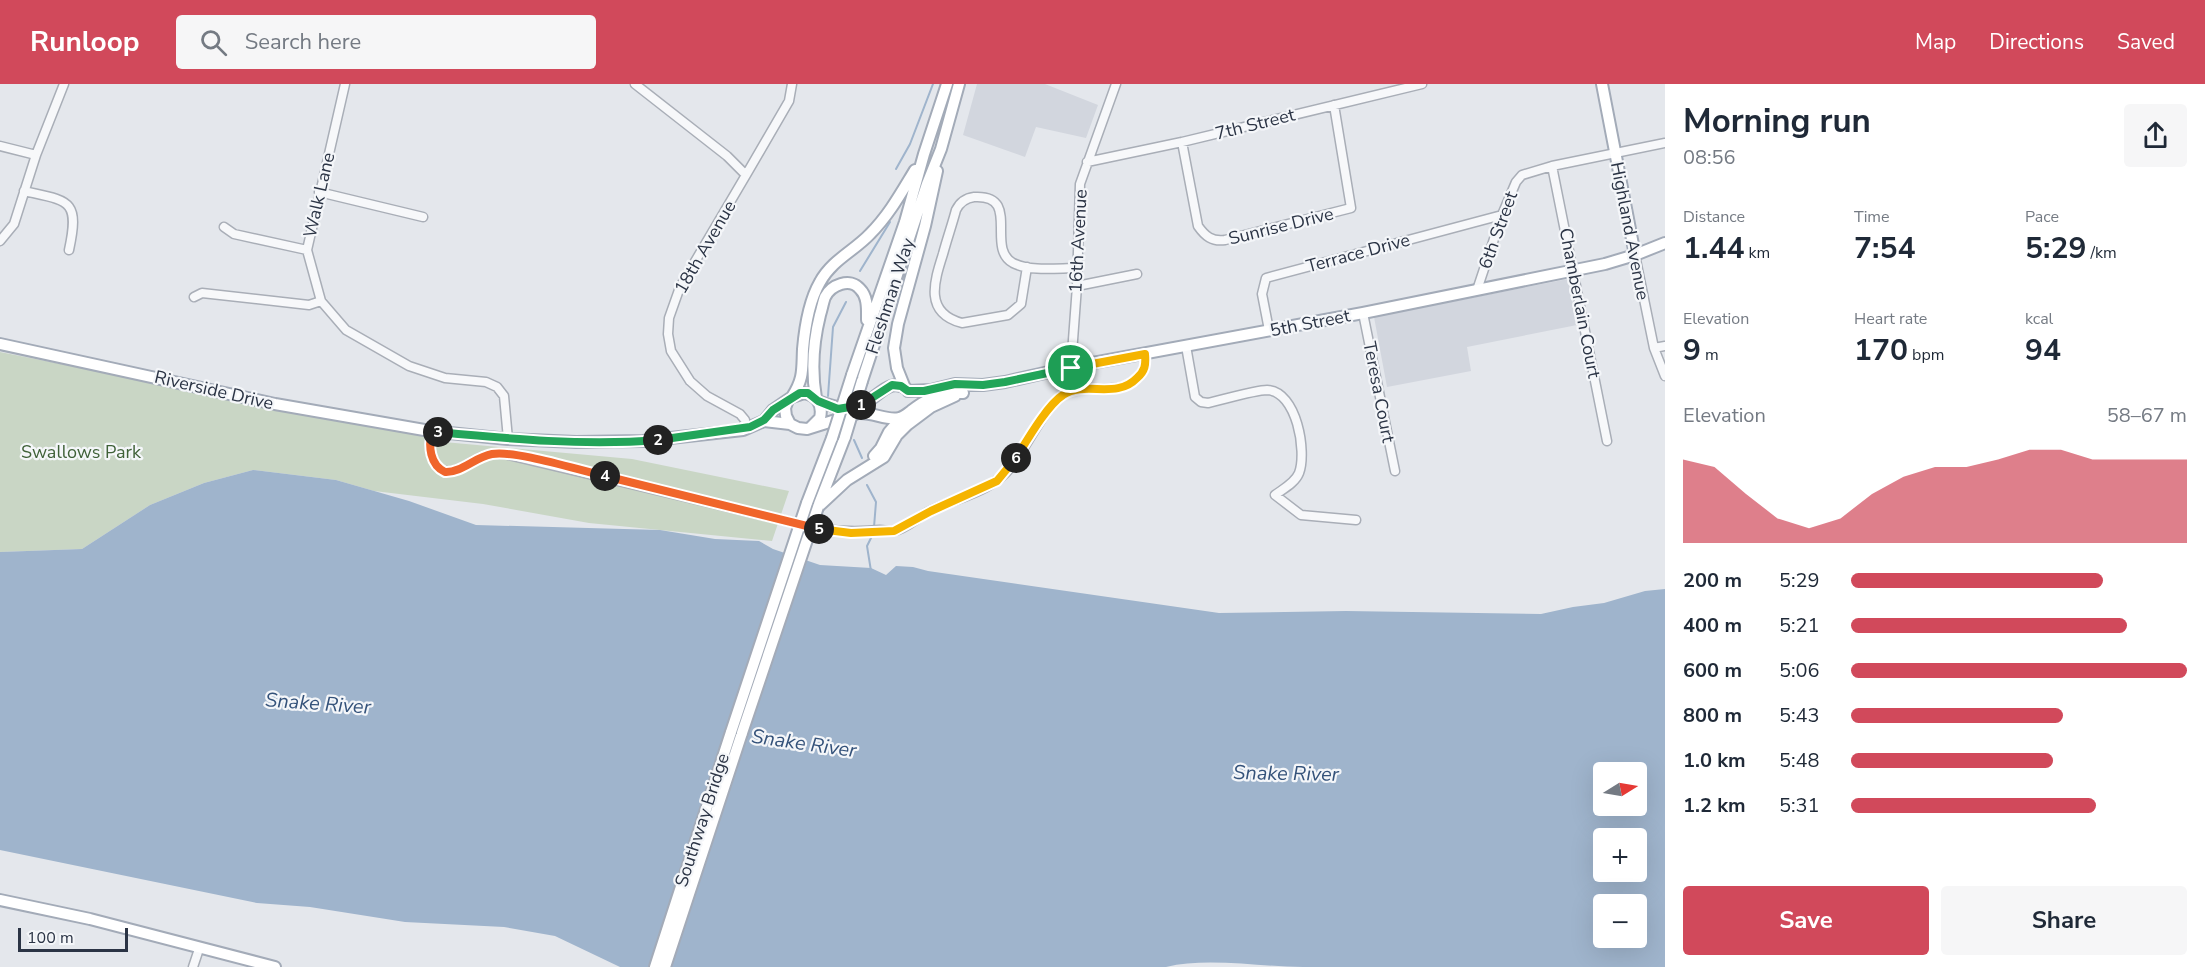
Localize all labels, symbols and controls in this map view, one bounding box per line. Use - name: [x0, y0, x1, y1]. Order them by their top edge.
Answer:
- search box: [176, 15, 596, 69]
- text: Runloop: [30, 23, 140, 61]
- icon: search: [197, 26, 230, 59]
- text: Search here: [245, 27, 361, 57]
- text: Map: [1915, 28, 1956, 56]
- text: Directions: [1989, 28, 2084, 56]
- text: Saved: [2117, 28, 2175, 56]
- text: Morning run: [1683, 99, 1871, 144]
- street label: 7th Street: [1213, 102, 1298, 145]
- button: share: [2124, 104, 2187, 167]
- text: 08:56: [1683, 144, 1736, 171]
- street label: Walk Lane: [298, 150, 340, 240]
- street label: Highland Avenue: [1605, 160, 1655, 302]
- street label: 6th Street: [1473, 187, 1523, 272]
- street label: 16th Avenue: [1063, 188, 1093, 294]
- street label: 18th Avenue: [669, 196, 741, 298]
- street label: Sunrise Drive: [1226, 201, 1336, 251]
- text: Distance: [1683, 206, 1745, 228]
- text: Time: [1854, 206, 1890, 228]
- text: Pace: [2025, 206, 2059, 228]
- street label: Chamberlain Court: [1554, 226, 1606, 381]
- street label: Terrace Drive: [1303, 228, 1413, 278]
- text: 1.44: [1683, 228, 1744, 269]
- text: 7:54: [1854, 228, 1915, 269]
- text: 5:29: [2025, 228, 2086, 269]
- street label: Fleshman Way: [860, 234, 920, 357]
- text: km: [1744, 242, 1770, 264]
- text: /km: [2086, 242, 2117, 264]
- street label: 5th Street: [1268, 303, 1353, 343]
- text: Elevation: [1683, 308, 1749, 330]
- text: Heart rate: [1854, 308, 1927, 330]
- text: kcal: [2025, 308, 2053, 330]
- text: 9: [1683, 330, 1701, 371]
- text: 170: [1854, 330, 1908, 371]
- text: 94: [2025, 330, 2061, 371]
- street label: Teresa Court: [1357, 339, 1401, 445]
- pin: [1045, 342, 1096, 393]
- text: m: [1701, 344, 1719, 366]
- text: bpm: [1908, 344, 1944, 366]
- icon: arrive: [1054, 351, 1087, 384]
- street label: Riverside Drive: [152, 365, 276, 415]
- pin: 1: [846, 390, 876, 420]
- text: 1: [856, 394, 866, 416]
- text: Elevation: [1683, 402, 1766, 429]
- text: 58–67 m: [2107, 402, 2187, 429]
- pin: 3: [423, 417, 453, 447]
- text: 3: [433, 421, 443, 443]
- pin: 2: [643, 425, 673, 455]
- text: 2: [653, 429, 663, 451]
- park label: Swallows Park: [21, 440, 142, 464]
- pin: 6: [1001, 443, 1031, 473]
- text: 6: [1011, 447, 1021, 469]
- pin: 4: [590, 461, 620, 491]
- text: 4: [600, 465, 610, 487]
- pin: 5: [804, 514, 834, 544]
- text: 5: [814, 518, 824, 540]
- text: 200 m: [1683, 567, 1742, 594]
- text: 5:29: [1779, 567, 1820, 594]
- text: 400 m: [1683, 612, 1742, 639]
- text: 5:21: [1779, 612, 1820, 639]
- text: 600 m: [1683, 657, 1742, 684]
- text: 5:06: [1779, 657, 1820, 684]
- water label: Snake River: [264, 686, 372, 721]
- text: 800 m: [1683, 702, 1742, 729]
- text: 5:43: [1779, 702, 1820, 729]
- water label: Snake River: [750, 723, 859, 764]
- text: 1.0 km: [1683, 747, 1746, 774]
- text: 5:48: [1779, 747, 1820, 774]
- street label: Southway Bridge: [669, 750, 735, 890]
- water label: Snake River: [1233, 759, 1340, 788]
- north arrow: [1593, 762, 1647, 816]
- map controls: [1593, 762, 1647, 948]
- text: 1.2 km: [1683, 792, 1746, 819]
- text: 5:31: [1779, 792, 1820, 819]
- button: +: [1593, 828, 1647, 882]
- button: Save: [1683, 886, 1929, 955]
- button: Share: [1941, 886, 2187, 955]
- button: −: [1593, 894, 1647, 948]
- scale bar: [18, 925, 128, 952]
- text: 100 m: [27, 927, 74, 949]

